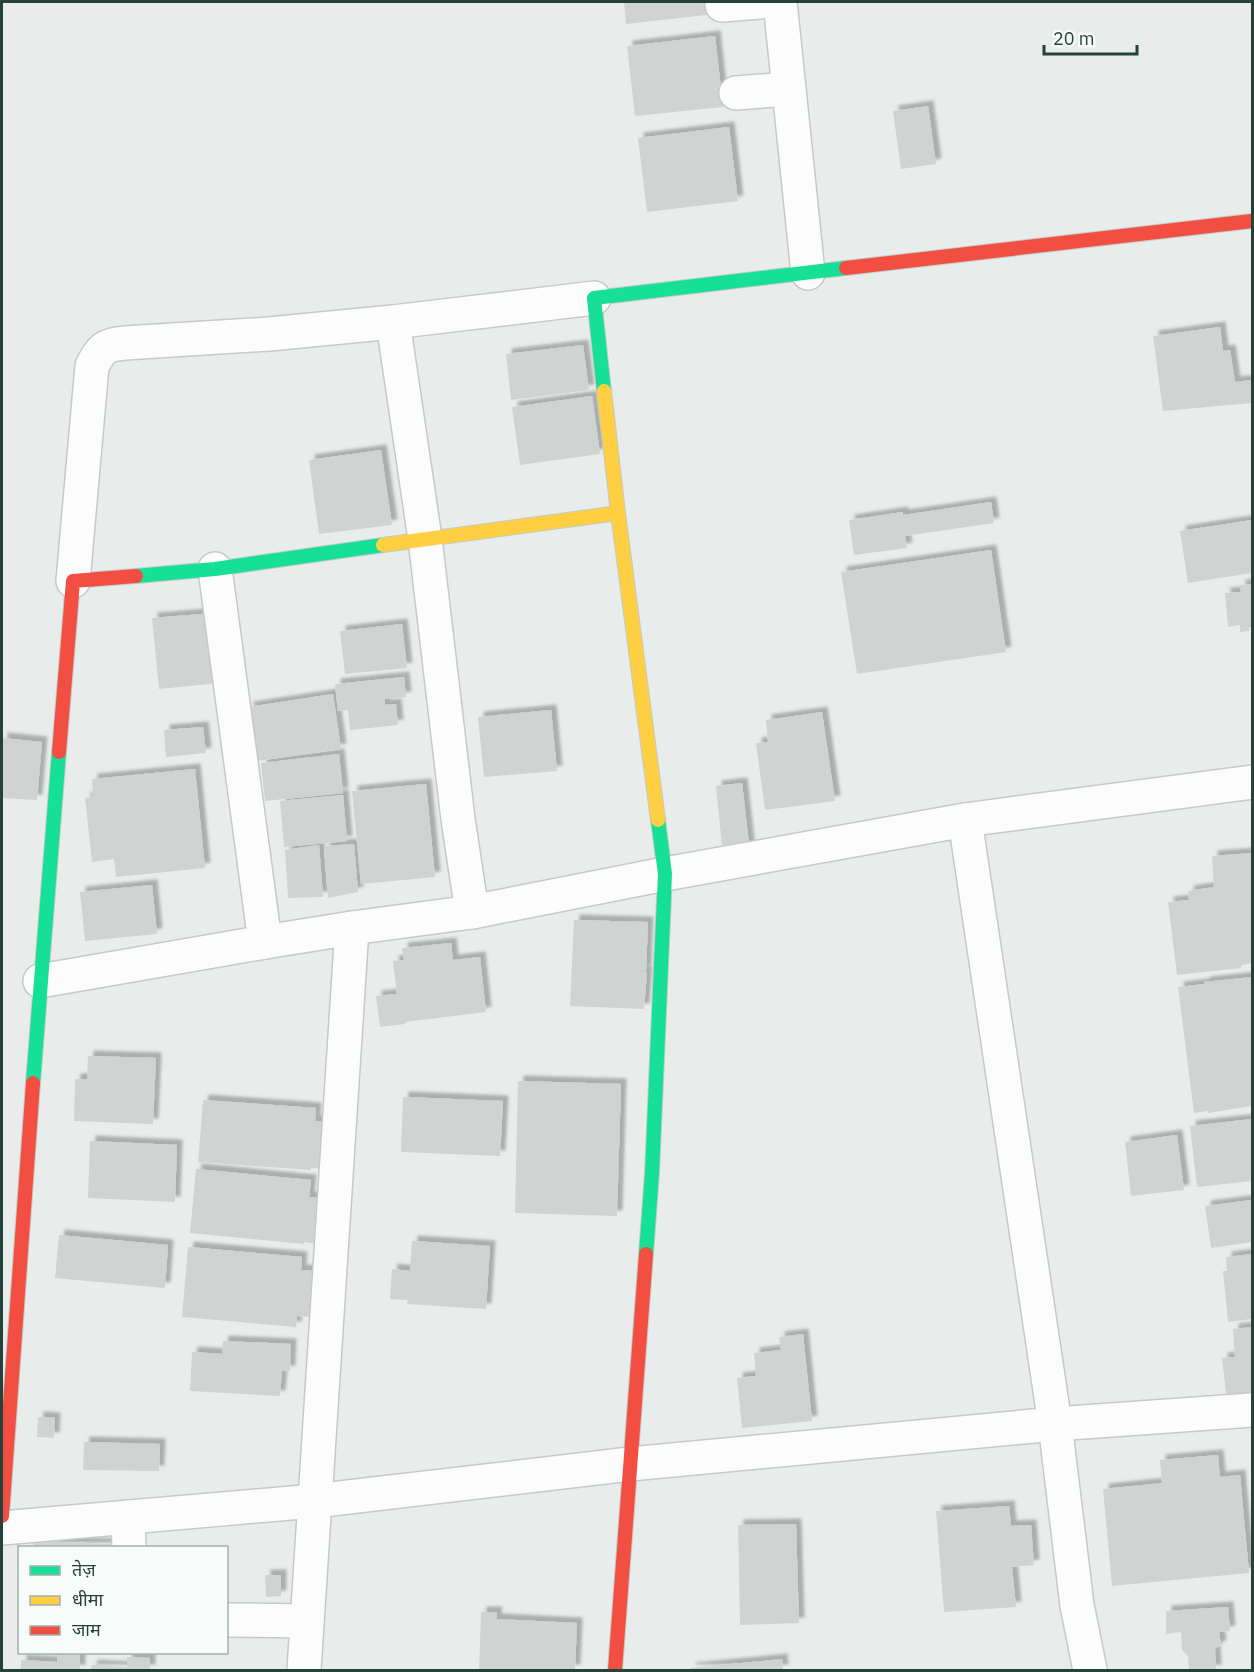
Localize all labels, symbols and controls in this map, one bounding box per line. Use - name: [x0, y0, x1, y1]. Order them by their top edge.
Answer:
- scale bar: [1044, 18, 1137, 56]
- text: 20 m: [1053, 27, 1095, 50]
- legend: [18, 1546, 228, 1654]
- text: तेज़: [72, 1558, 96, 1581]
- text: धीमा: [72, 1588, 103, 1611]
- text: जाम: [72, 1618, 102, 1641]

